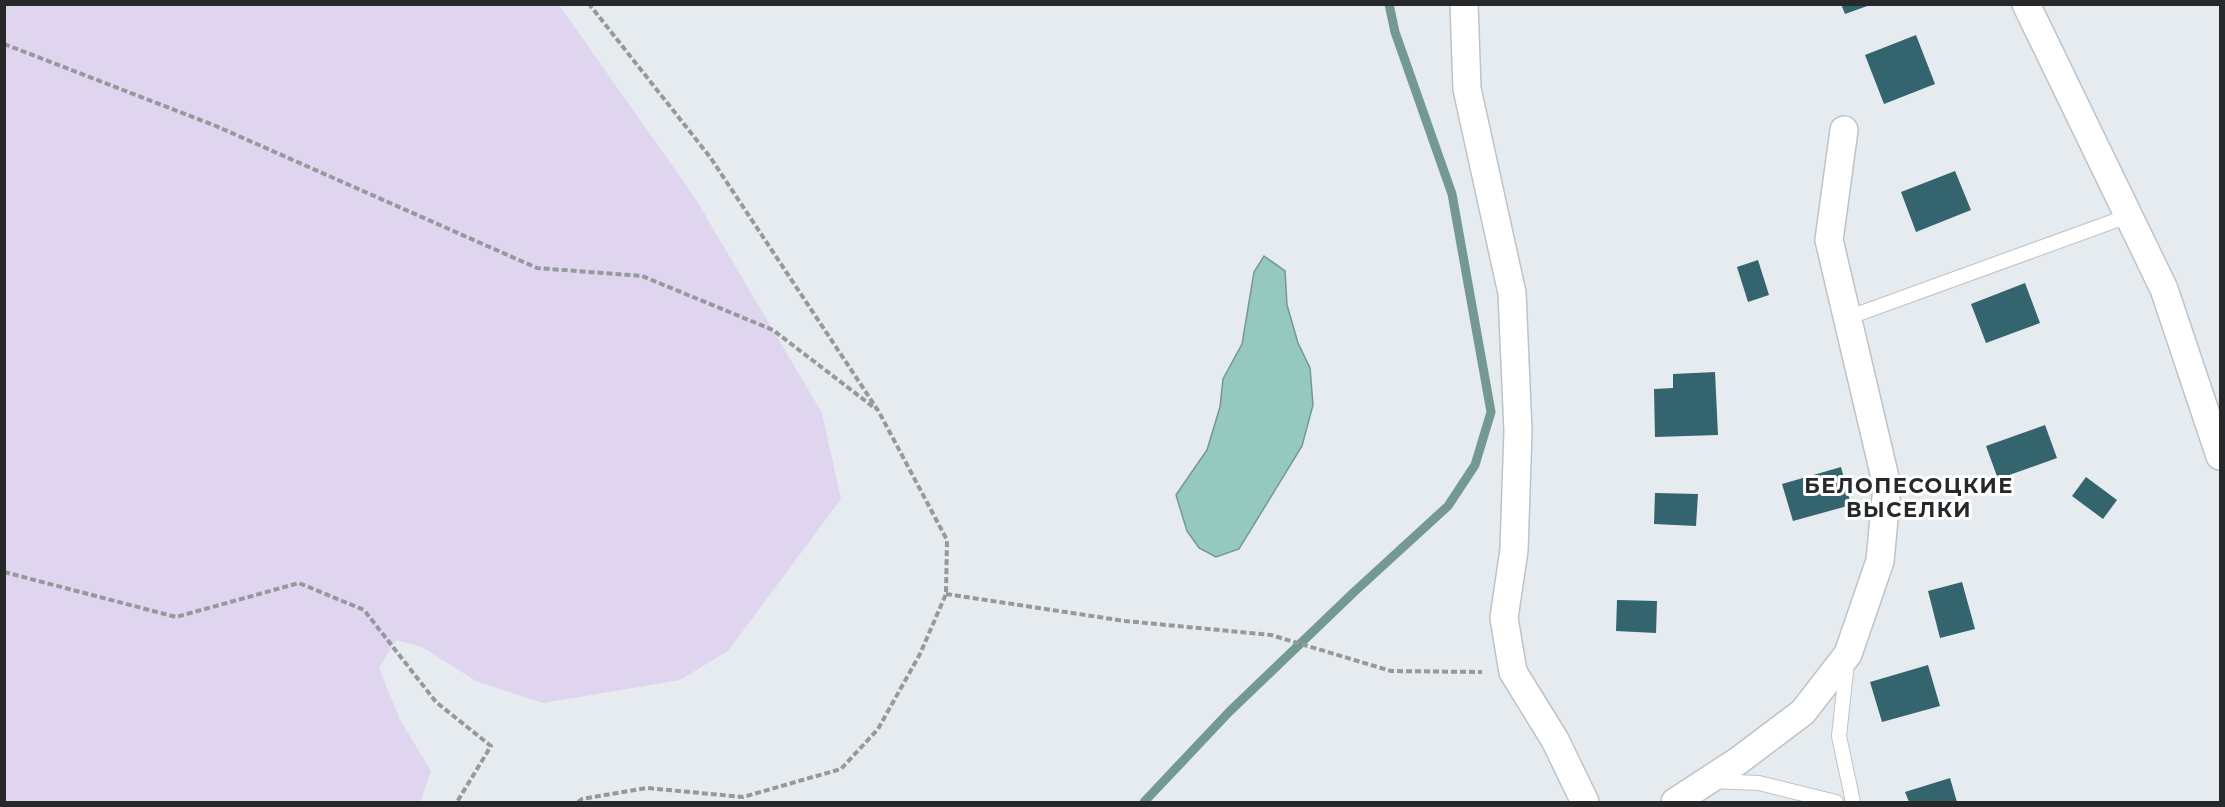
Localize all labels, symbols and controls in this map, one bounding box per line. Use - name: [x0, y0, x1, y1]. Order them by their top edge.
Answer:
- district label: БЕЛОПЕСОЦКИЕ ВЫСЕЛКИ: [1804, 473, 2014, 522]

